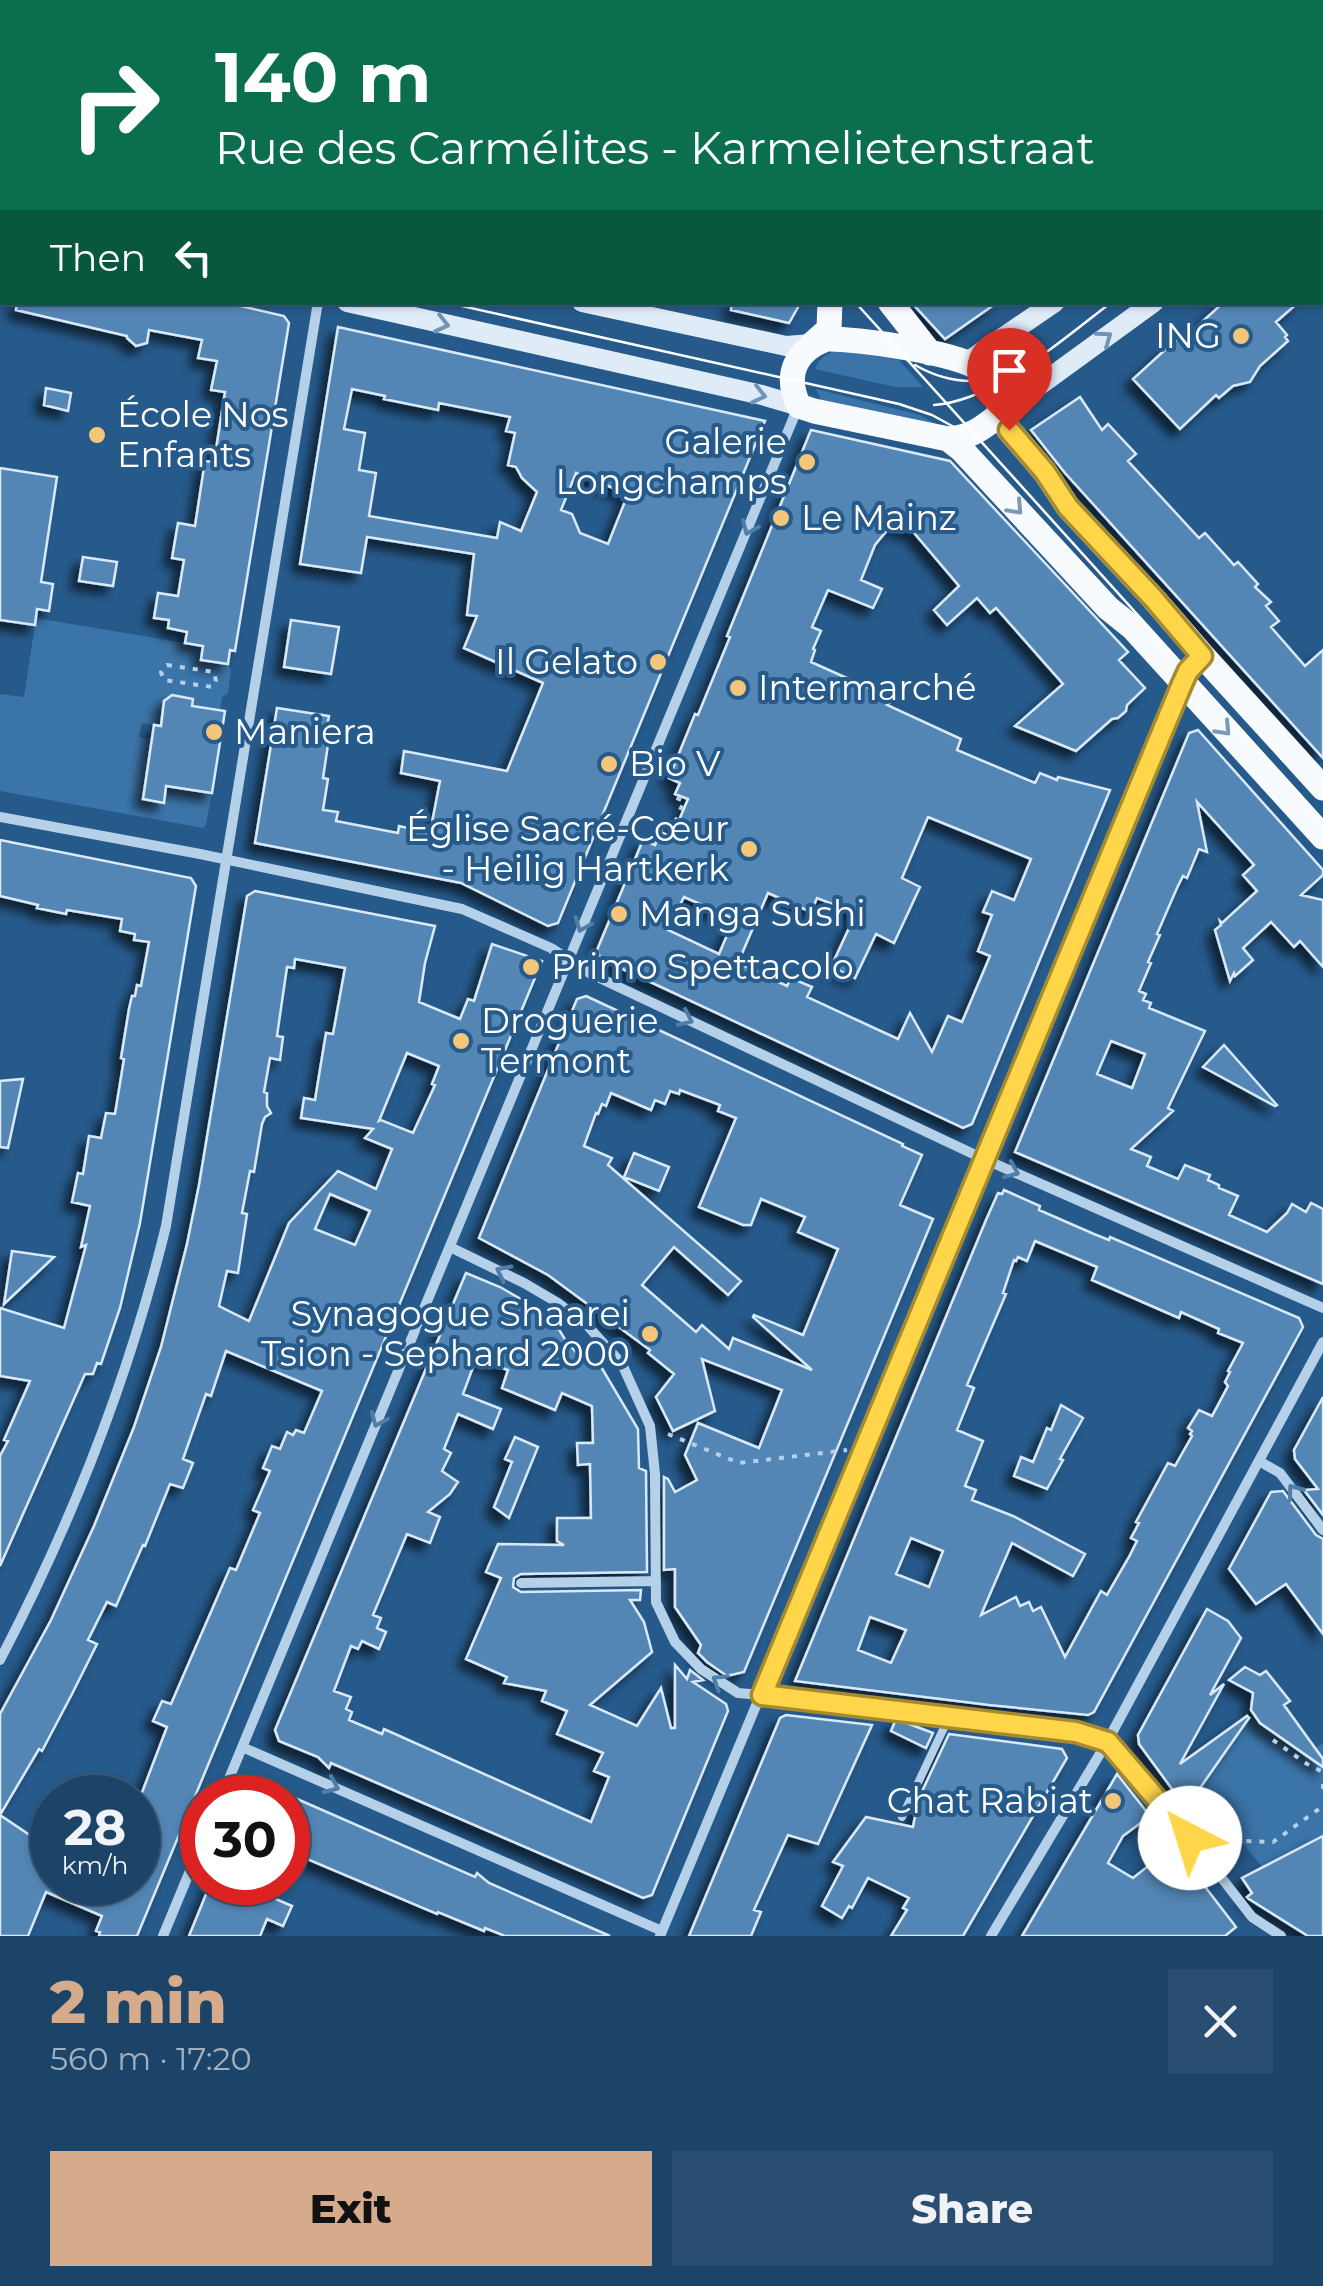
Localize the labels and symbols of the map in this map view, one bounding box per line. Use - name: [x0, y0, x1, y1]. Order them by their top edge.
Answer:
- one-way arrow: [433, 312, 450, 333]
- place label: ING: [1155, 314, 1221, 357]
- marker: ING: [1230, 325, 1252, 347]
- pin: [967, 328, 1052, 431]
- one-way arrow: [1094, 332, 1112, 349]
- one-way arrow: [750, 383, 767, 404]
- place label: École Nos Enfants: [117, 393, 289, 476]
- place label: Galerie Longchamps: [555, 420, 787, 503]
- marker: École Nos Enfants: [86, 424, 108, 446]
- marker: Galerie Longchamps: [796, 451, 818, 473]
- place label: Le Mainz: [801, 496, 957, 539]
- one-way arrow: [1004, 496, 1022, 515]
- marker: Le Mainz: [770, 507, 792, 529]
- one-way arrow: [740, 519, 760, 536]
- place label: Il Gelato: [495, 640, 638, 683]
- marker: Il Gelato: [647, 651, 669, 673]
- place label: Intermarché: [758, 666, 976, 709]
- marker: Intermarché: [727, 677, 749, 699]
- place label: Maniera: [234, 710, 376, 753]
- one-way arrow: [1212, 717, 1230, 736]
- marker: Maniera: [203, 721, 225, 743]
- place label: Bio V: [629, 742, 721, 785]
- marker: Bio V: [598, 753, 620, 775]
- place label: Église Sacré-Cœur - Heilig Hartkerk: [406, 807, 729, 890]
- marker: Église Sacré-Cœur - Heilig Hartkerk: [738, 838, 760, 860]
- place label: Manga Sushi: [639, 892, 866, 935]
- marker: Manga Sushi: [608, 903, 630, 925]
- one-way arrow: [574, 915, 594, 933]
- place label: Primo Spettacolo: [551, 945, 854, 988]
- marker: Primo Spettacolo: [520, 956, 542, 978]
- place label: Droguerie Termont: [481, 999, 658, 1082]
- one-way arrow: [676, 1006, 694, 1026]
- marker: Droguerie Termont: [450, 1030, 472, 1052]
- one-way arrow: [1002, 1159, 1020, 1179]
- one-way arrow: [495, 1265, 513, 1284]
- place label: Synagogue Shaarei Tsion - Sephard 2000: [261, 1292, 630, 1375]
- marker: Synagogue Shaarei Tsion - Sephard 2000: [639, 1323, 661, 1345]
- one-way arrow: [370, 1410, 390, 1427]
- one-way arrow: [1289, 1484, 1306, 1502]
- one-way arrow: [712, 1674, 730, 1693]
- one-way arrow: [322, 1774, 340, 1794]
- speed limit sign: 30: [180, 1775, 310, 1905]
- place label: Chat Rabiat: [887, 1779, 1093, 1822]
- position arrow: [1138, 1786, 1242, 1890]
- marker: Chat Rabiat: [1102, 1790, 1124, 1812]

